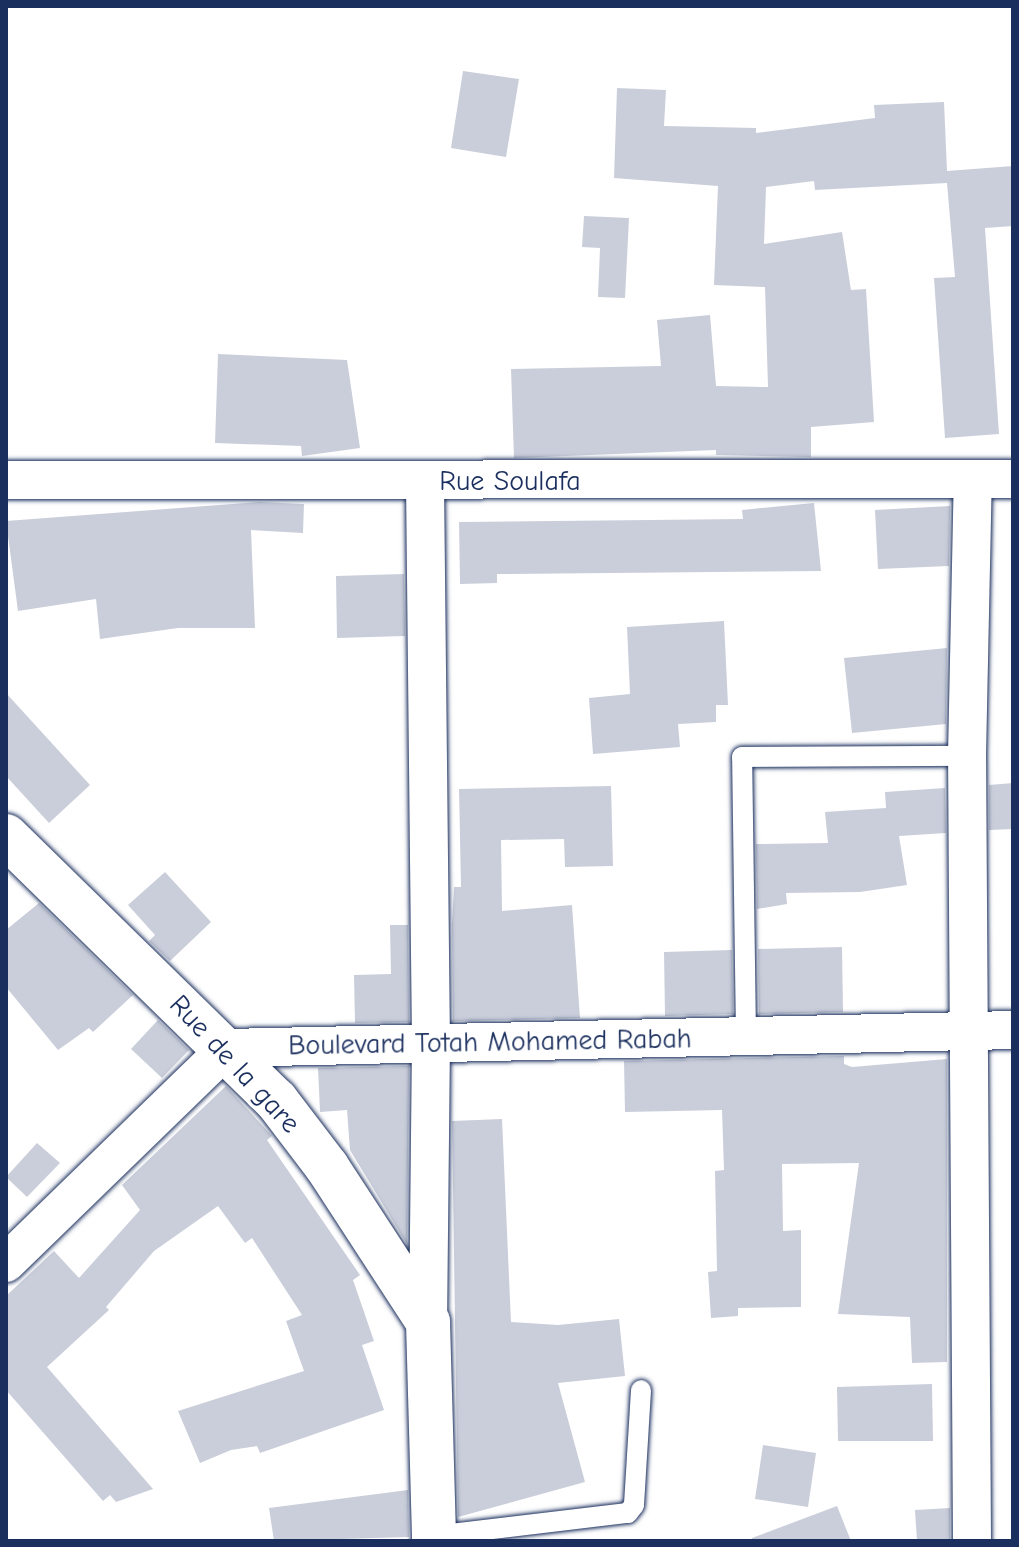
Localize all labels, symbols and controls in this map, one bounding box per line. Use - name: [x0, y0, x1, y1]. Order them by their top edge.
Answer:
- street label: Rue Soulafa: [439, 464, 581, 498]
- street label: Rue de la gare: [163, 988, 307, 1140]
- street label: Boulevard Totah Mohamed Rabah: [288, 1022, 692, 1062]

